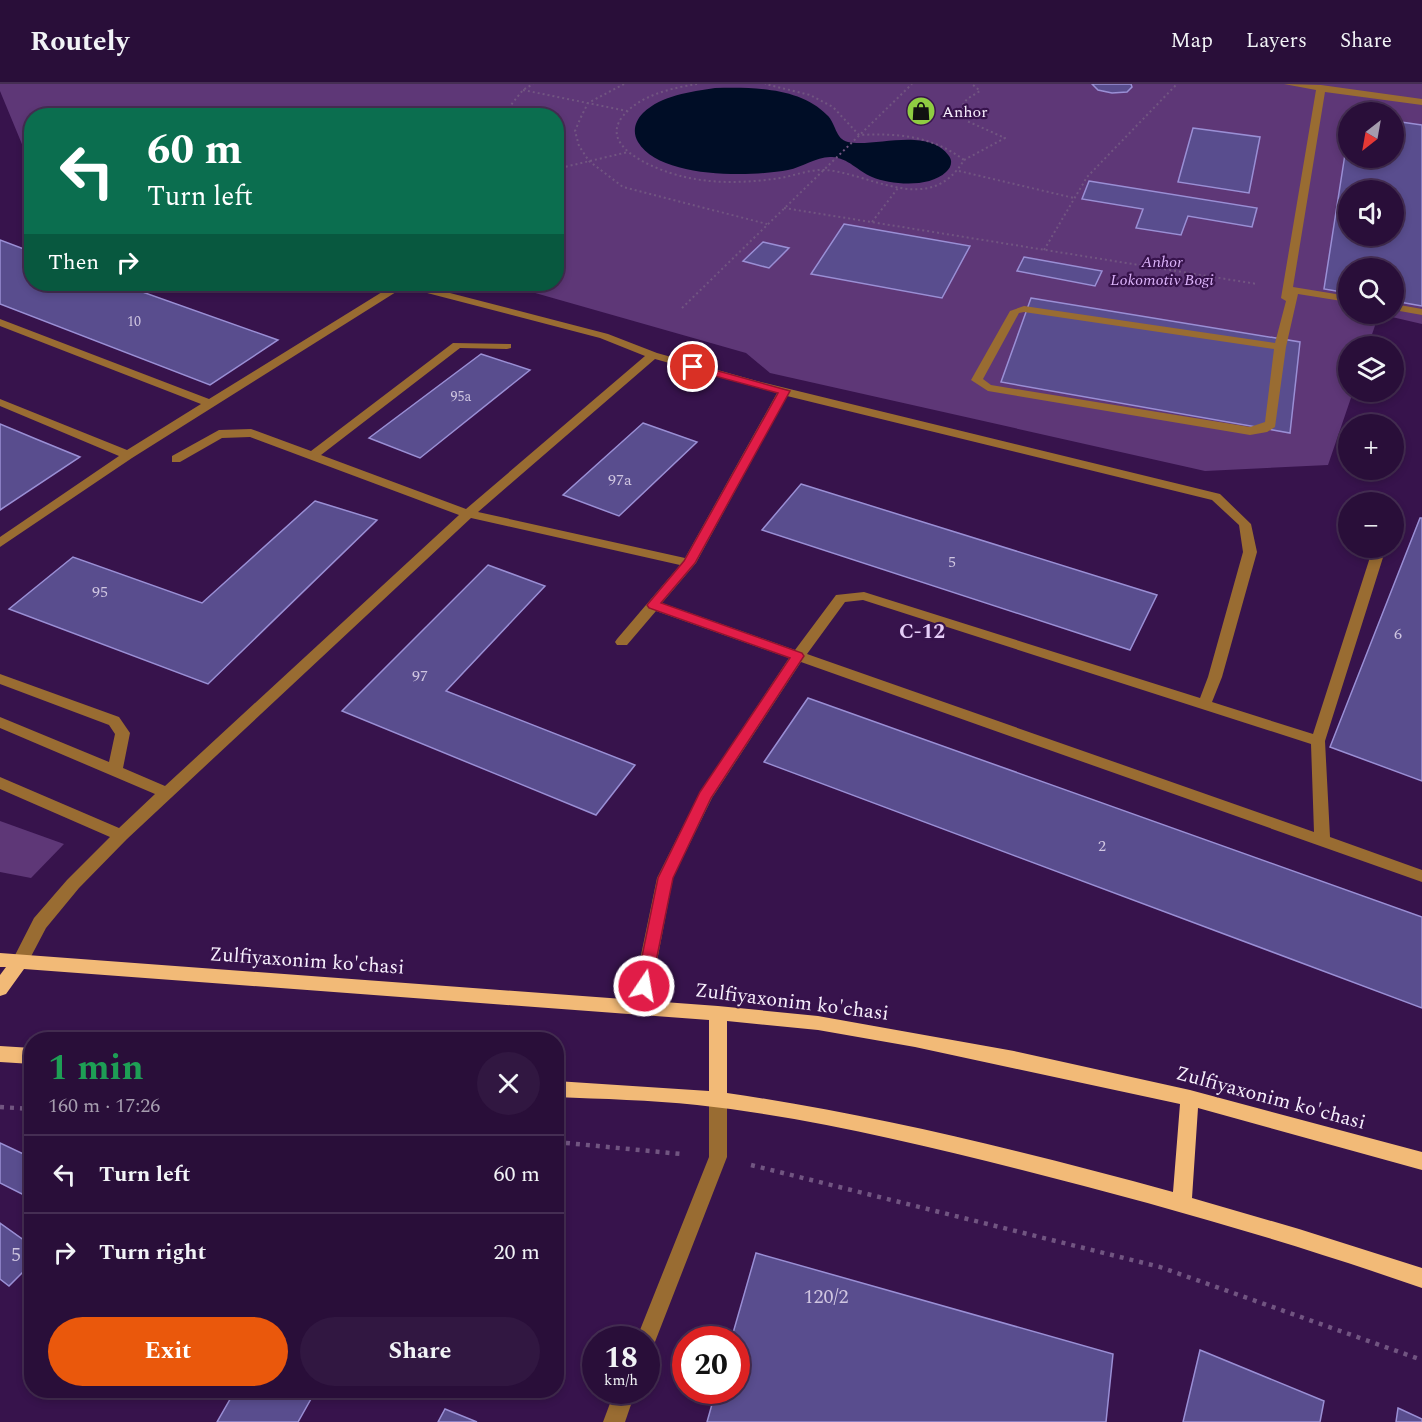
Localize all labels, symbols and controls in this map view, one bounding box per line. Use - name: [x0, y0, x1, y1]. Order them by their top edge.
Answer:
- text: Routely: [30, 20, 129, 63]
- text: Map: [1171, 25, 1213, 57]
- text: Layers: [1246, 25, 1307, 57]
- text: Share: [1340, 25, 1392, 57]
- shop icon: Anhor: [905, 95, 937, 127]
- place label: Anhor: [942, 100, 988, 124]
- north arrow: [1338, 102, 1404, 168]
- map controls: [1338, 102, 1404, 558]
- text: 60 m: [147, 119, 242, 182]
- icon: left: [48, 132, 126, 210]
- text: Turn left: [147, 176, 253, 218]
- button: sound: [1338, 180, 1404, 246]
- text: Then: [48, 246, 99, 279]
- icon: right: [111, 246, 144, 279]
- park label: Anhor Lokomotiv Bogi: [1110, 250, 1214, 292]
- button: search: [1338, 258, 1404, 324]
- house number: 10: [127, 311, 141, 332]
- button: layers: [1338, 336, 1404, 402]
- pin: [667, 341, 718, 392]
- icon: arrive: [676, 350, 709, 383]
- house number: 95а: [451, 386, 472, 407]
- button: +: [1338, 414, 1404, 480]
- house number: 97а: [608, 468, 632, 492]
- button: −: [1338, 492, 1404, 558]
- house number: 5: [948, 550, 956, 574]
- house number: 95: [92, 580, 108, 604]
- district label: C-12: [899, 616, 945, 648]
- house number: 6: [1394, 622, 1402, 646]
- house number: 97: [412, 664, 428, 688]
- house number: 2: [1098, 834, 1106, 858]
- street label: Zulfiyaxonim ko'chasi: [208, 939, 405, 983]
- position arrow: [612, 954, 676, 1018]
- street label: Zulfiyaxonim ko'chasi: [693, 975, 891, 1029]
- text: 1 min: [48, 1041, 144, 1096]
- button: close: [477, 1052, 540, 1115]
- street label: Zulfiyaxonim ko'chasi: [1173, 1058, 1369, 1138]
- text: 160 m · 17:26: [48, 1091, 160, 1121]
- icon: left: [48, 1158, 81, 1191]
- text: Turn left: [99, 1158, 191, 1191]
- text: 60 m: [494, 1158, 540, 1191]
- icon: right: [48, 1236, 81, 1269]
- text: Turn right: [99, 1236, 206, 1269]
- text: 20 m: [494, 1236, 540, 1269]
- house number: 5: [11, 1240, 21, 1270]
- house number: 120/2: [804, 1282, 849, 1312]
- button: Exit: [48, 1317, 288, 1386]
- button: Share: [300, 1317, 540, 1386]
- speed limit sign: 20: [672, 1326, 750, 1404]
- text: 18: [604, 1335, 638, 1381]
- text: km/h: [604, 1369, 638, 1392]

